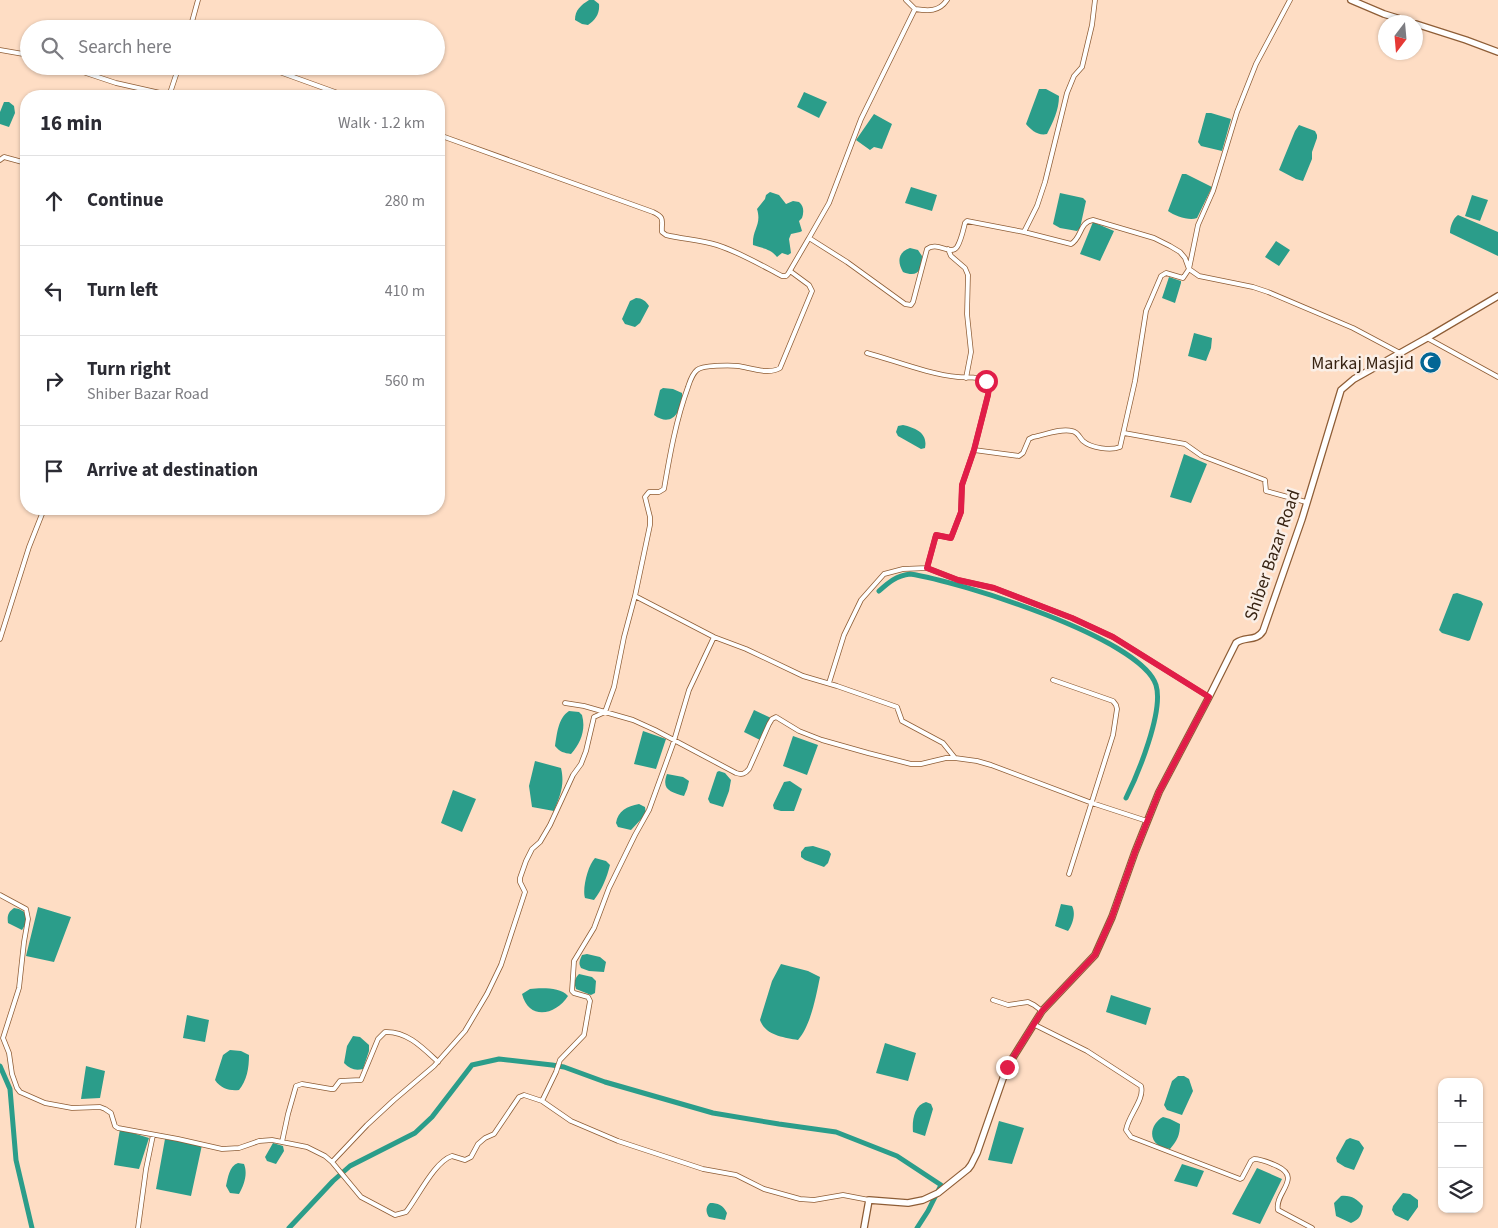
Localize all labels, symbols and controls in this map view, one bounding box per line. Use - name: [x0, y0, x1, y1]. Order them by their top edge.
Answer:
- north arrow: [1378, 15, 1423, 60]
- search box: [20, 20, 445, 75]
- icon: search: [38, 34, 66, 62]
- text: Search here: [78, 34, 172, 61]
- text: 16 min: [40, 108, 102, 138]
- text: Walk · 1.2 km: [338, 112, 425, 134]
- icon: ahead: [40, 187, 68, 215]
- text: Continue: [87, 187, 164, 214]
- text: 280 m: [385, 190, 425, 212]
- icon: left: [40, 277, 68, 305]
- text: Turn left: [87, 277, 158, 304]
- text: 410 m: [385, 280, 425, 302]
- place label: Markaj Masjid: [1311, 351, 1414, 376]
- mosque icon: Markaj Masjid: [1418, 351, 1442, 375]
- text: Turn right: [87, 356, 171, 383]
- icon: right: [40, 367, 68, 395]
- text: 560 m: [385, 370, 425, 392]
- route start: [975, 370, 998, 393]
- text: Shiber Bazar Road: [87, 383, 209, 405]
- icon: arrive: [40, 457, 68, 485]
- text: Arrive at destination: [87, 457, 258, 484]
- street label: Shiber Bazar Road: [1238, 486, 1307, 624]
- route end: [996, 1056, 1019, 1079]
- map controls: [1438, 1078, 1483, 1213]
- button: +: [1438, 1078, 1483, 1123]
- button: −: [1438, 1123, 1483, 1168]
- button: layers: [1438, 1168, 1483, 1213]

